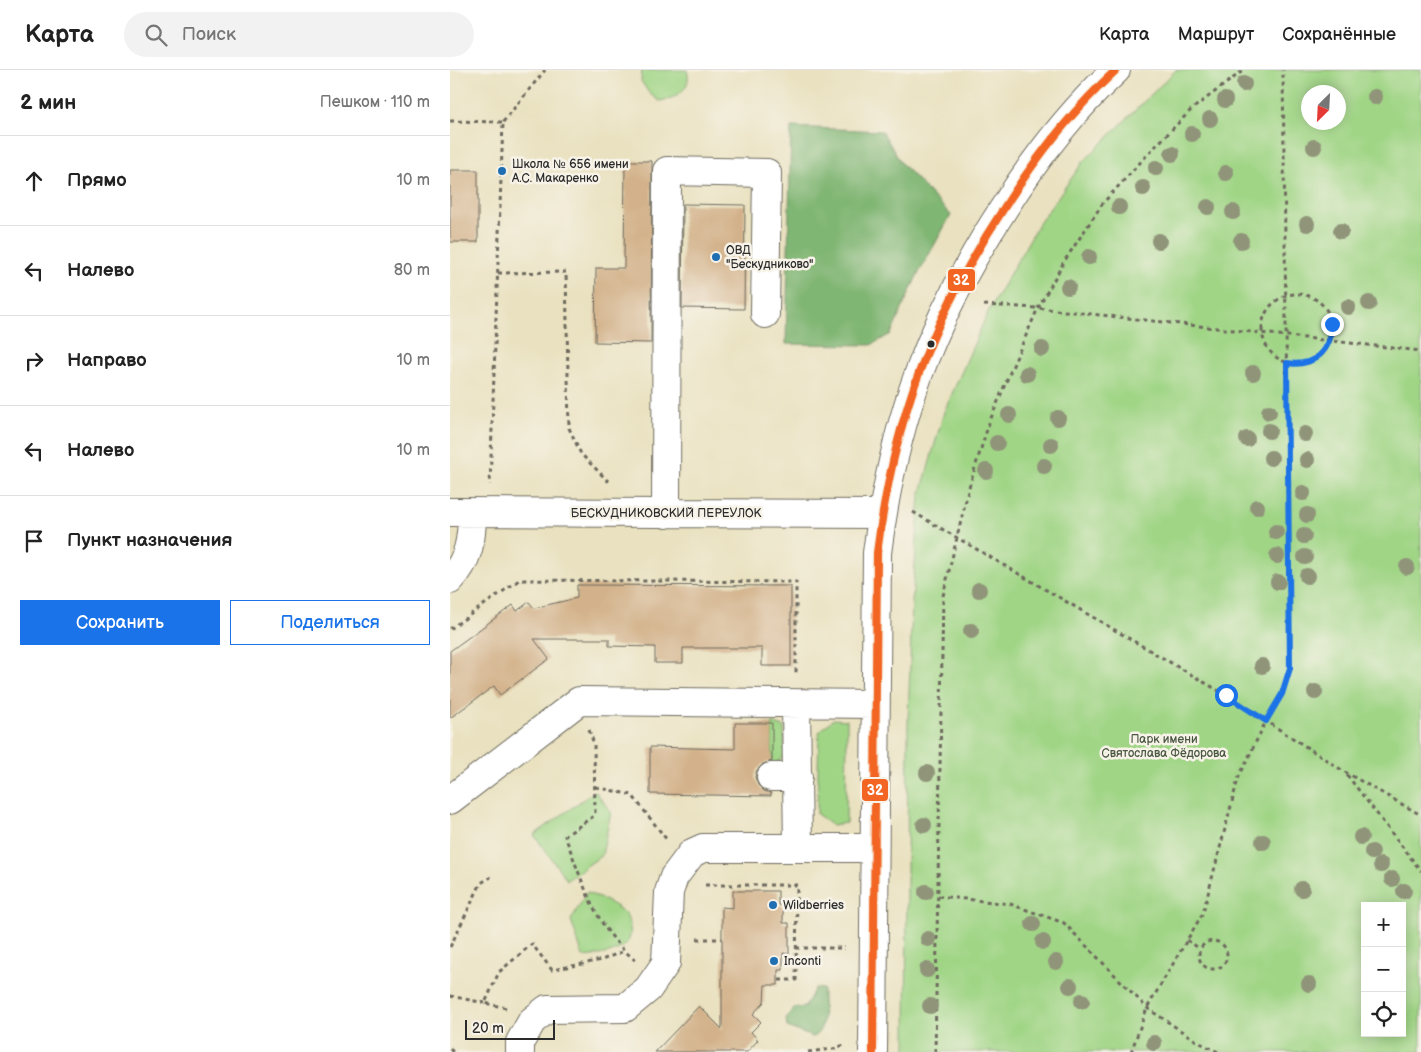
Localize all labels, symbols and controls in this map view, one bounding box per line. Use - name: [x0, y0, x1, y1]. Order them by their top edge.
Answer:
- search box: [124, 12, 474, 57]
- text: Карта: [25, 20, 94, 49]
- icon: search: [142, 21, 170, 49]
- text: Поиск: [182, 23, 236, 46]
- text: Карта: [1099, 24, 1150, 45]
- text: Маршрут: [1178, 24, 1254, 45]
- text: Сохранённые: [1282, 24, 1396, 45]
- north arrow: [1301, 85, 1346, 130]
- text: 2 мин: [20, 90, 76, 115]
- text: Пешком · 110 m: [320, 93, 430, 112]
- place label: Школа № 656 имени А.С. Макаренко: [511, 157, 629, 186]
- marker: Школа № 656 имени А.С. Макаренко: [496, 165, 508, 177]
- icon: ahead: [20, 167, 48, 195]
- text: Прямо: [67, 169, 127, 192]
- text: 10 m: [397, 171, 430, 190]
- place label: ОВД "Бескудниково": [726, 243, 814, 272]
- marker: ОВД "Бескудниково": [710, 251, 722, 263]
- icon: left: [20, 257, 48, 285]
- text: Налево: [67, 259, 134, 282]
- text: 80 m: [394, 261, 430, 280]
- line badge: 32: [947, 268, 976, 292]
- text: 32: [953, 272, 970, 289]
- route end: [1321, 313, 1344, 336]
- unlabelled marker: [926, 339, 936, 349]
- icon: right: [20, 347, 48, 375]
- text: Направо: [67, 349, 147, 372]
- text: 10 m: [397, 351, 430, 370]
- icon: left: [20, 437, 48, 465]
- text: Налево: [67, 439, 134, 462]
- text: 10 m: [397, 441, 430, 460]
- street label: БЕСКУДНИКОВСКИЙ ПЕРЕУЛОК: [571, 506, 762, 521]
- icon: arrive: [20, 527, 48, 555]
- text: Пункт назначения: [67, 529, 232, 552]
- button: Сохранить: [20, 600, 220, 645]
- button: Поделиться: [230, 600, 430, 645]
- route start: [1215, 684, 1238, 707]
- park label: Парк имени Святослава Фёдорова: [1102, 732, 1226, 761]
- line badge: 32: [861, 778, 889, 802]
- text: 32: [867, 782, 884, 799]
- place label: Wildberries: [783, 898, 844, 913]
- marker: Wildberries: [767, 899, 779, 911]
- map controls: [1361, 902, 1406, 1037]
- button: +: [1361, 902, 1406, 947]
- button: −: [1361, 947, 1406, 992]
- place label: Inconti: [784, 954, 821, 969]
- marker: Inconti: [768, 955, 780, 967]
- button: locate: [1361, 992, 1406, 1037]
- scale bar: [465, 1017, 555, 1040]
- text: 20 m: [472, 1020, 504, 1037]

